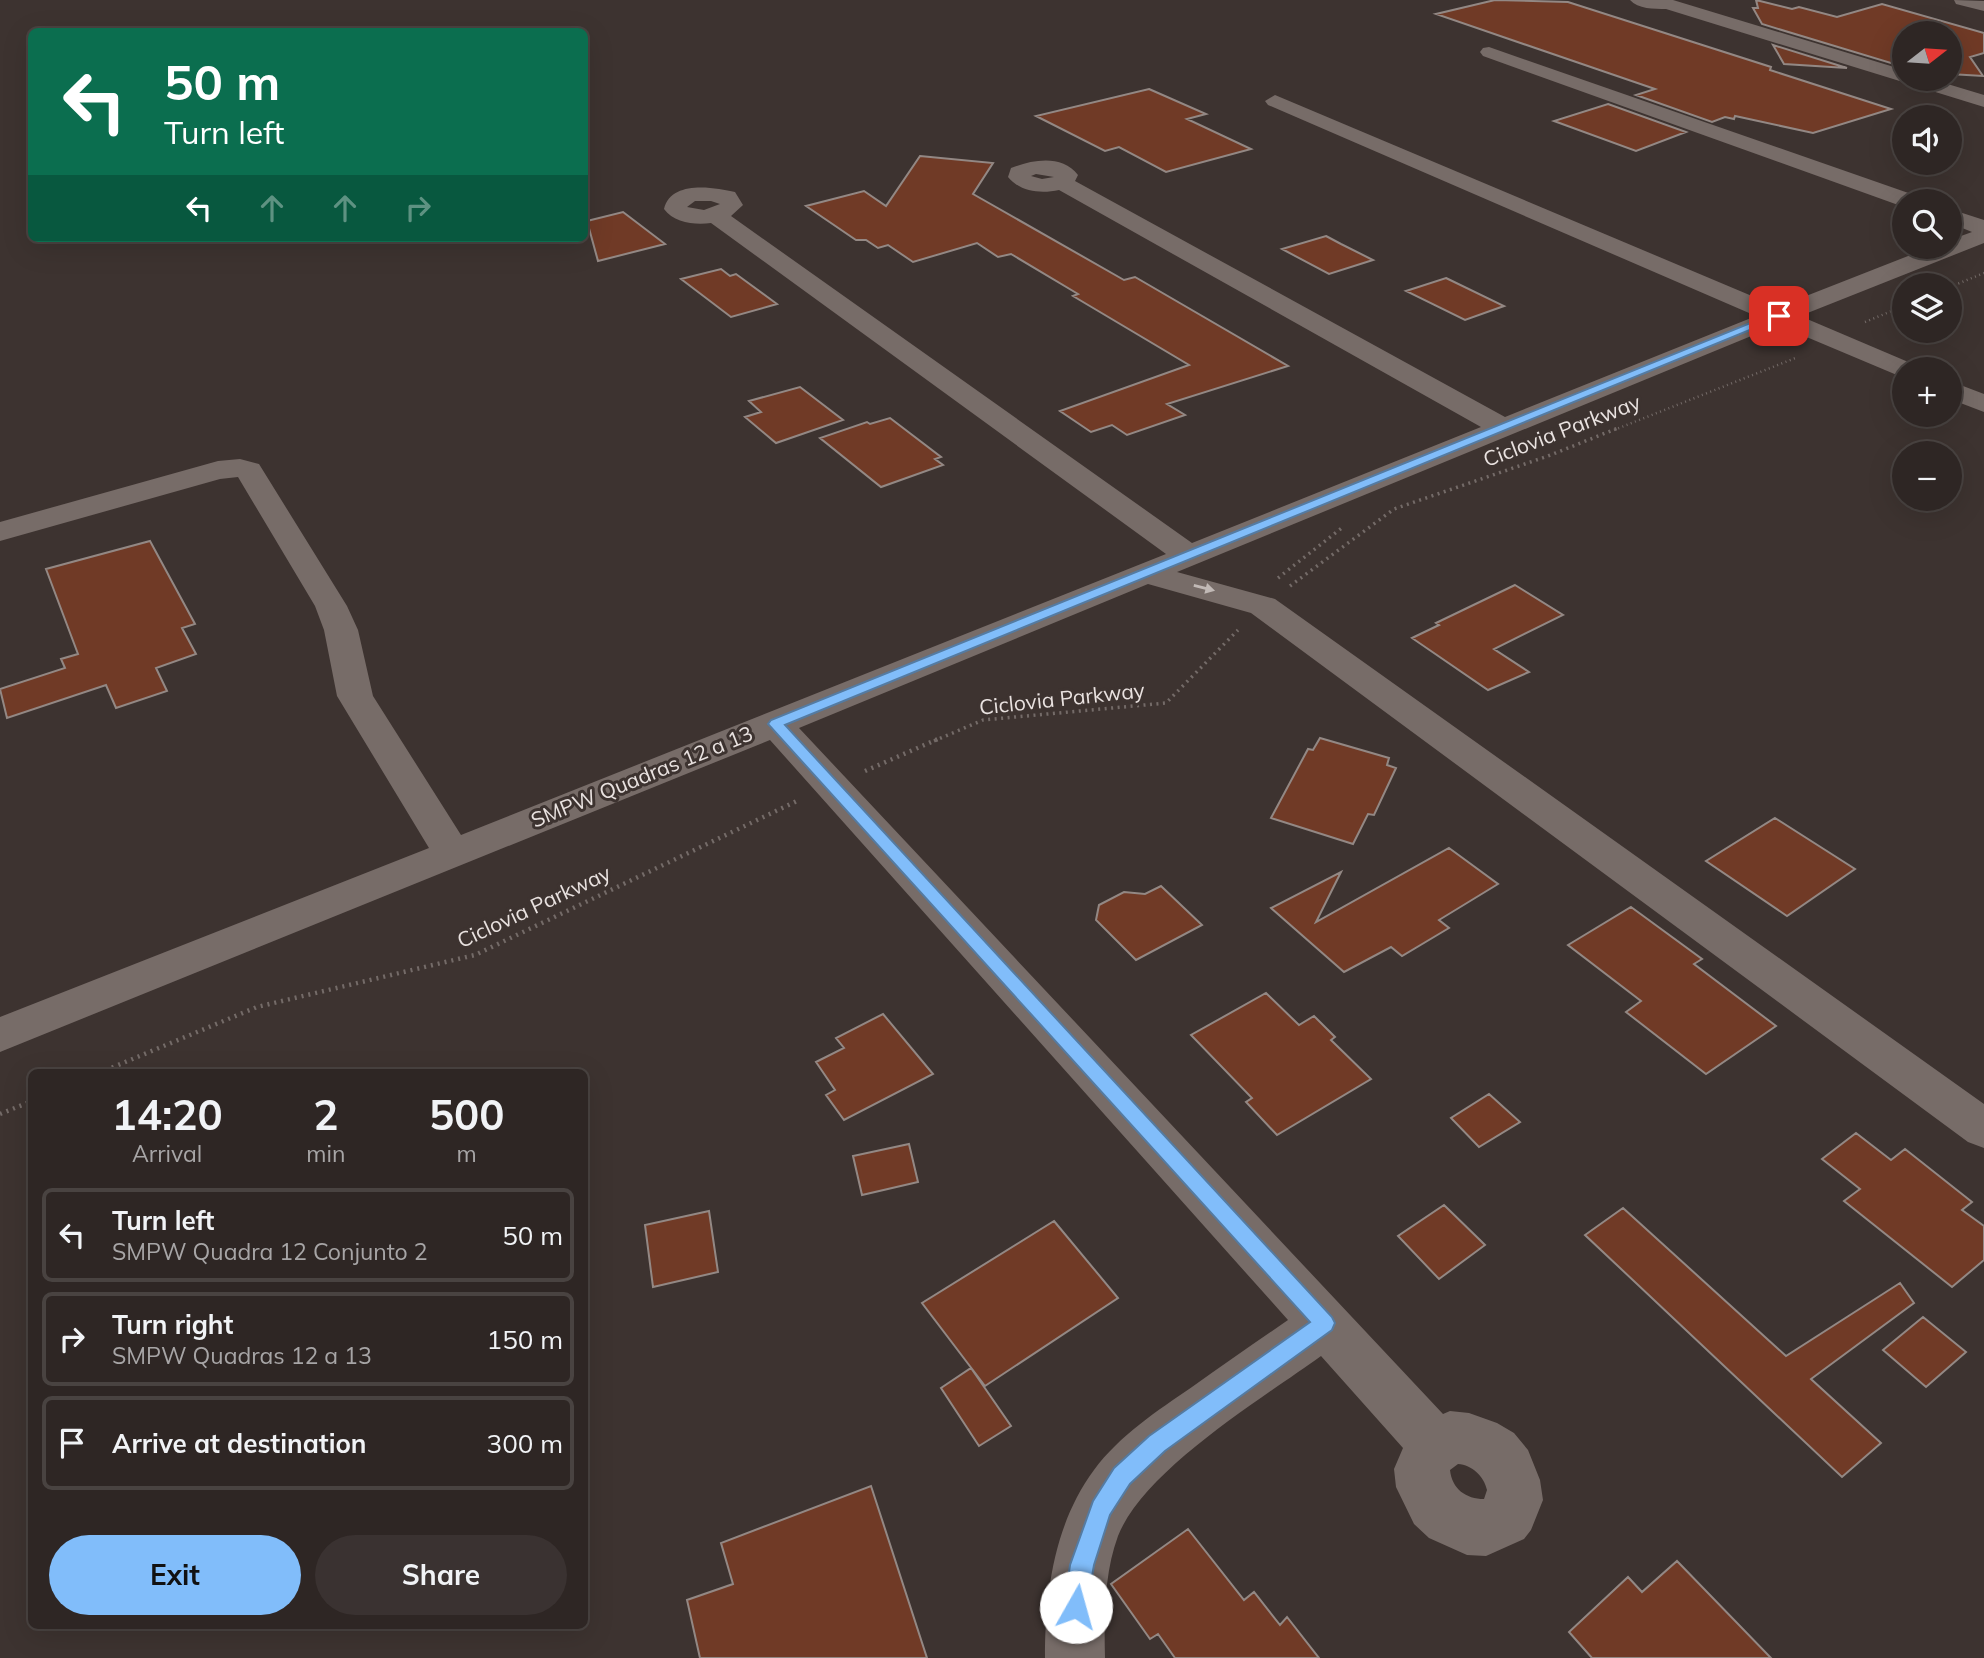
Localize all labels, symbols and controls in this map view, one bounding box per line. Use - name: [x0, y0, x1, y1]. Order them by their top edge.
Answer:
- north arrow: [1892, 21, 1962, 91]
- map controls: [1892, 21, 1962, 511]
- text: 50 m: [164, 51, 280, 112]
- icon: left: [49, 56, 140, 147]
- button: sound: [1892, 105, 1962, 175]
- text: Turn left: [164, 112, 284, 152]
- icon: left: [180, 189, 218, 227]
- icon: ahead: [253, 189, 291, 227]
- icon: ahead: [326, 189, 364, 227]
- icon: right: [399, 189, 437, 227]
- button: search: [1892, 189, 1962, 259]
- button: layers: [1892, 273, 1962, 343]
- pin: [1749, 286, 1809, 346]
- icon: arrive: [1760, 297, 1798, 335]
- button: +: [1892, 357, 1962, 427]
- street label: Ciclovia Parkway: [1479, 388, 1644, 472]
- button: −: [1892, 441, 1962, 511]
- one-way arrow: [1193, 583, 1215, 594]
- street label: Ciclovia Parkway: [978, 676, 1146, 720]
- street label: SMPW Quadras 12 a 13: [527, 720, 756, 833]
- street label: Ciclovia Parkway: [453, 859, 614, 953]
- text: 14:20: [112, 1088, 223, 1141]
- text: 2: [313, 1088, 338, 1141]
- text: 500: [429, 1088, 504, 1141]
- text: Arrival: [132, 1139, 202, 1168]
- text: min: [306, 1139, 345, 1168]
- text: m: [457, 1139, 477, 1168]
- text: Turn left: [112, 1204, 214, 1237]
- icon: left: [53, 1216, 91, 1254]
- text: 50 m: [502, 1219, 563, 1252]
- text: SMPW Quadra 12 Conjunto 2: [112, 1237, 428, 1266]
- text: Turn right: [112, 1308, 233, 1341]
- icon: right: [53, 1320, 91, 1358]
- text: 150 m: [487, 1323, 563, 1356]
- text: SMPW Quadras 12 a 13: [112, 1341, 372, 1370]
- icon: arrive: [53, 1424, 91, 1462]
- text: Arrive at destination: [112, 1427, 367, 1460]
- text: 300 m: [487, 1427, 563, 1460]
- button: Exit: [49, 1535, 301, 1615]
- button: Share: [315, 1535, 567, 1615]
- position arrow: [1039, 1570, 1113, 1644]

